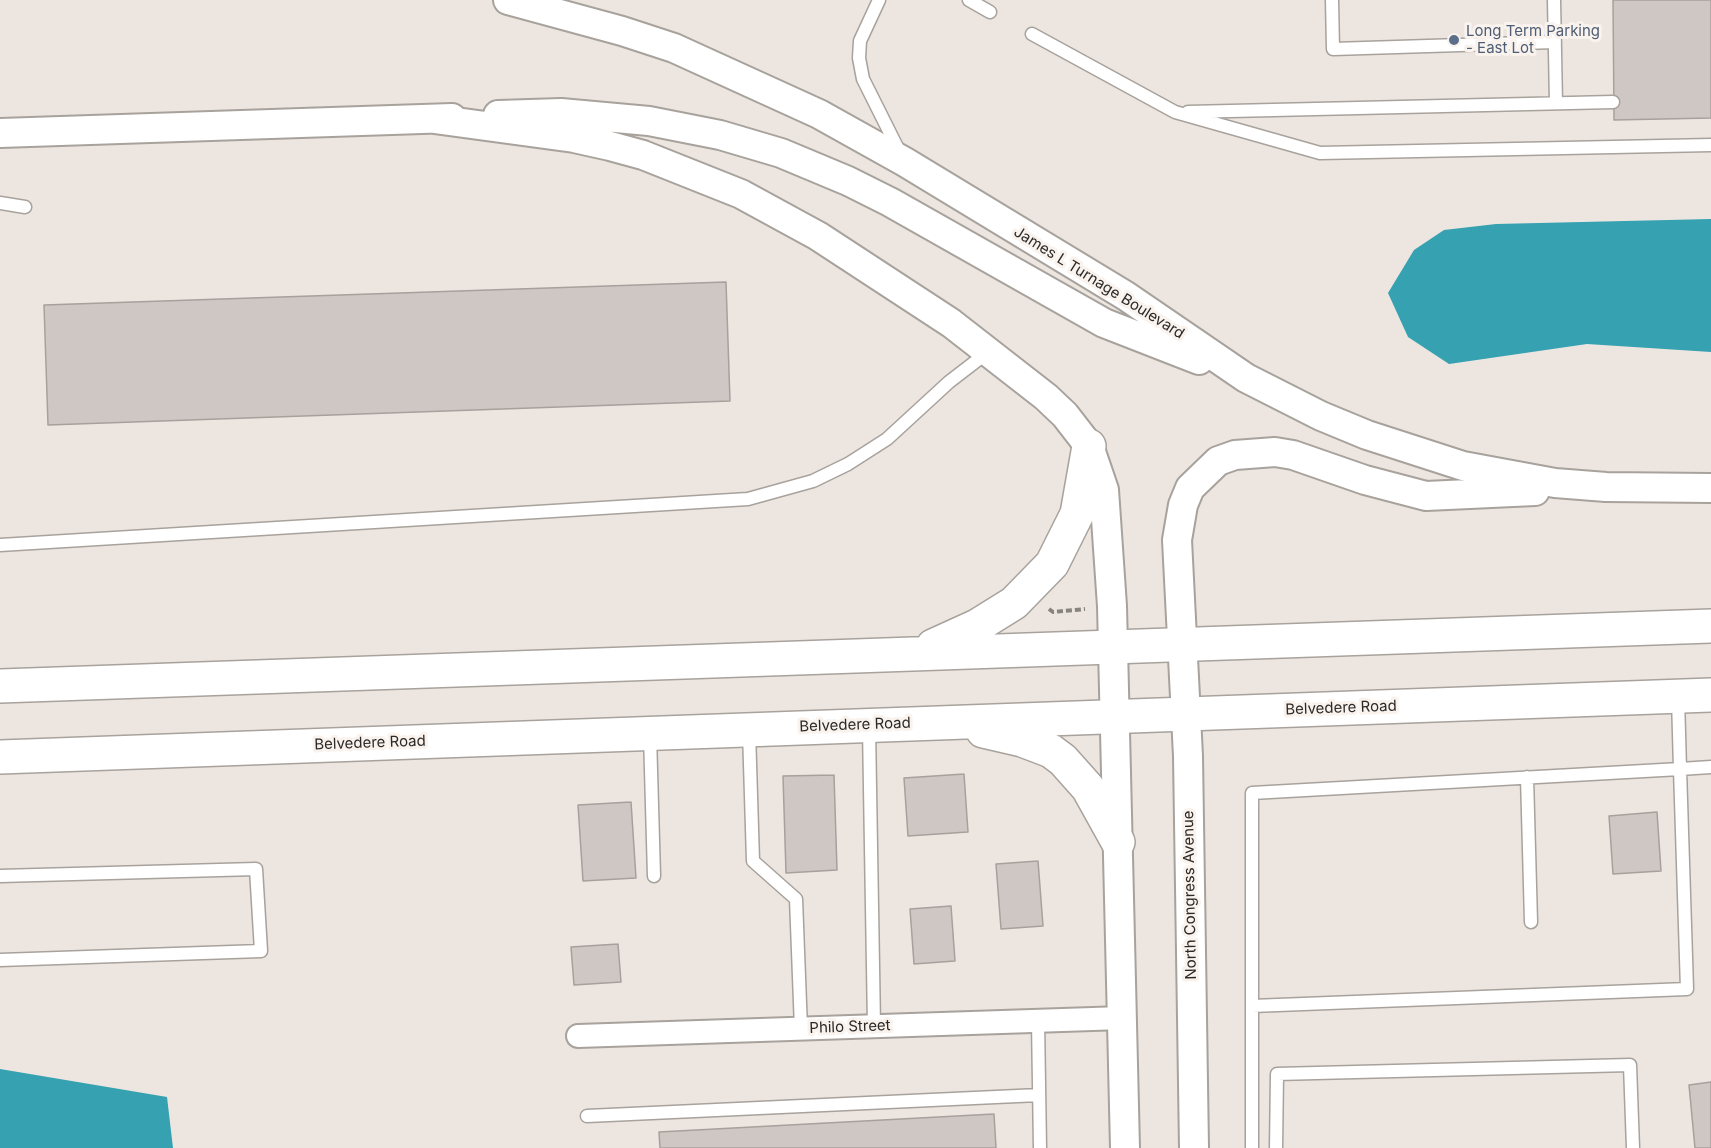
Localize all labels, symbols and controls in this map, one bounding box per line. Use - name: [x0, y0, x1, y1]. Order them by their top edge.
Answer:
- place label: Long Term Parking - East Lot: [1466, 22, 1600, 57]
- marker: Long Term Parking - East Lot: [1447, 33, 1461, 47]
- street label: James L Turnage Boulevard: [1010, 223, 1188, 343]
- street label: Belvedere Road: [1285, 697, 1397, 719]
- street label: Belvedere Road: [799, 714, 911, 736]
- street label: Belvedere Road: [314, 732, 426, 754]
- street label: North Congress Avenue: [1180, 810, 1200, 980]
- street label: Philo Street: [809, 1017, 891, 1037]

